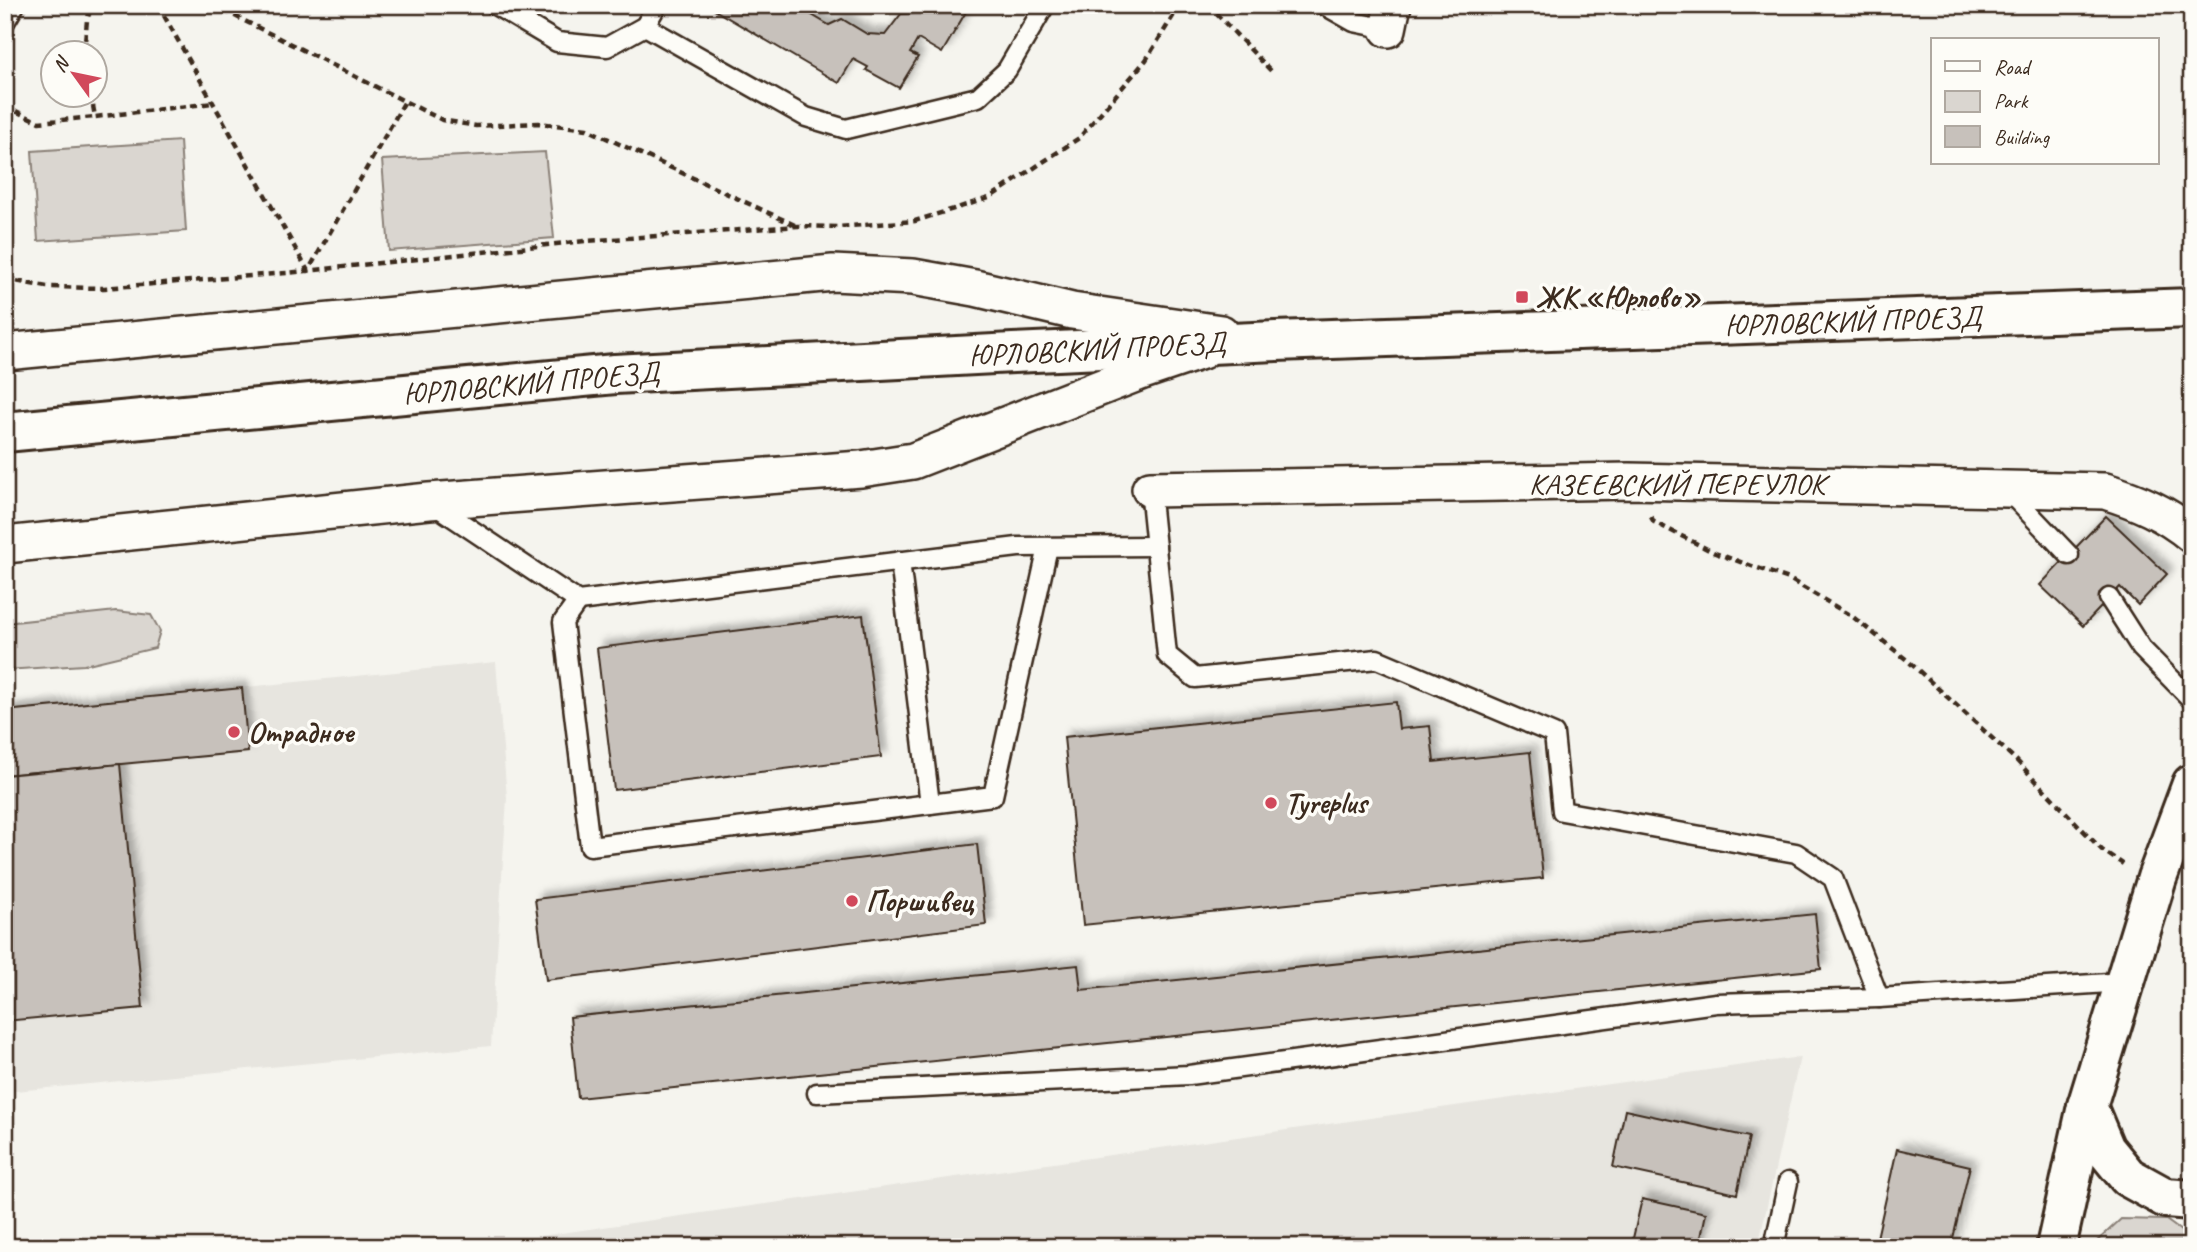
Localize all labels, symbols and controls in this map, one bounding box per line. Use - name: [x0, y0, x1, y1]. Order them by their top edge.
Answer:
- north arrow: [38, 38, 108, 108]
- legend: [1931, 38, 2158, 164]
- text: N: [47, 51, 76, 77]
- text: Road: [1994, 54, 2033, 80]
- text: Park: [1994, 88, 2029, 114]
- text: Building: [1994, 124, 2051, 150]
- place label: ЖК «Юрлово»: [1536, 278, 1702, 316]
- marker: ЖК «Юрлово»: [1514, 289, 1530, 305]
- street label: ЮРЛОВСКИЙ ПРОЕЗД: [1724, 297, 1984, 344]
- street label: ЮРЛОВСКИЙ ПРОЕЗД: [968, 323, 1228, 375]
- street label: ЮРЛОВСКИЙ ПРОЕЗД: [402, 353, 663, 413]
- street label: КАЗЕЕВСКИЙ ПЕРЕУЛОК: [1529, 465, 1831, 503]
- place label: Отрадное: [248, 713, 355, 751]
- marker: Отрадное: [226, 724, 242, 740]
- place label: Tyreplus: [1285, 784, 1370, 822]
- marker: Tyreplus: [1263, 795, 1279, 811]
- place label: Поршивец: [866, 882, 975, 920]
- marker: Поршивец: [844, 893, 860, 909]

